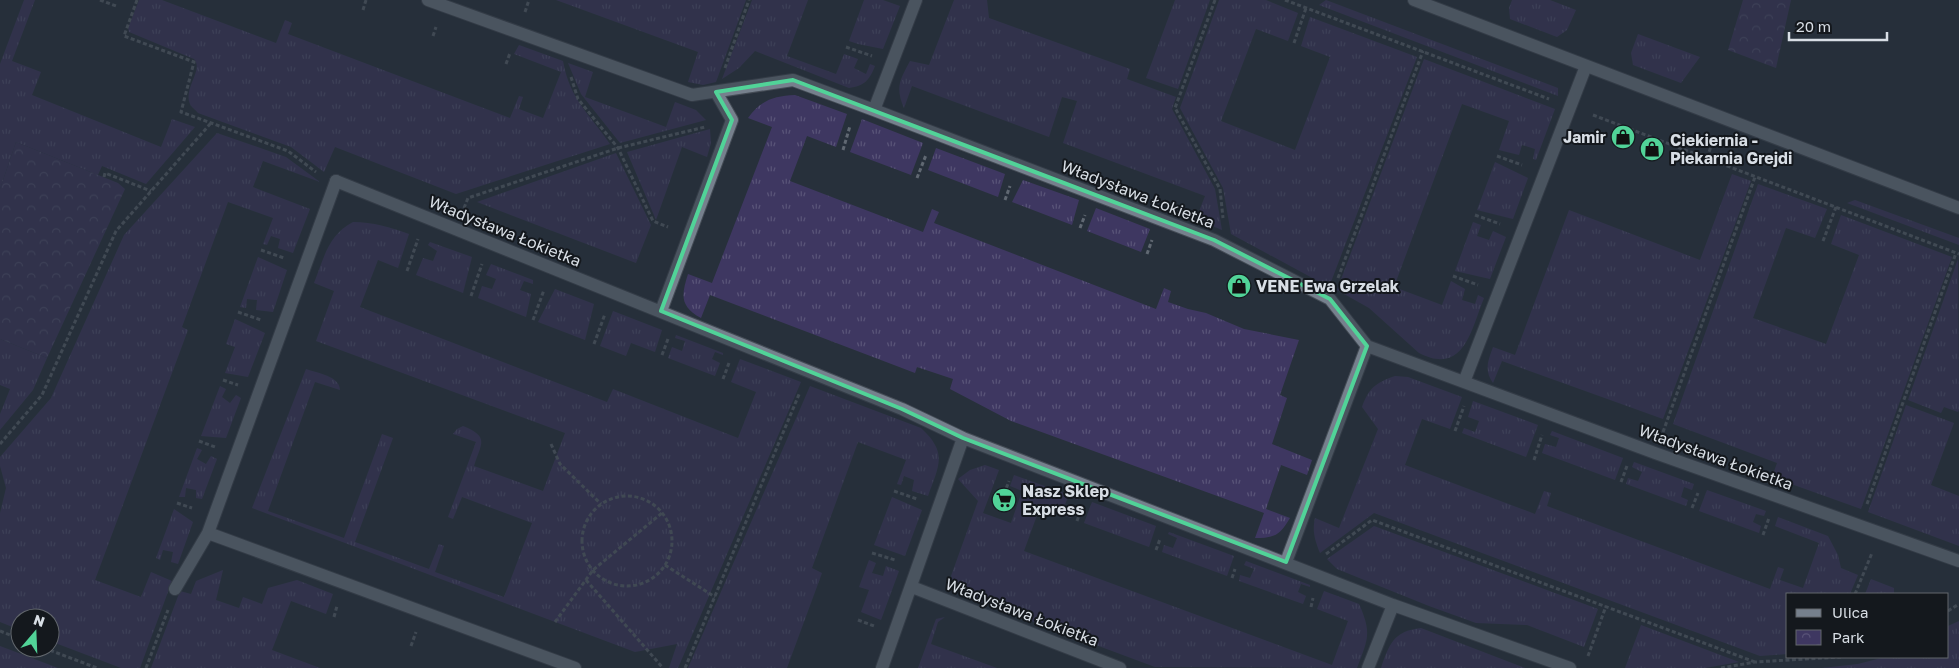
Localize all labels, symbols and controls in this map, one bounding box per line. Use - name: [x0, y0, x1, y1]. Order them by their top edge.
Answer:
- scale bar: [1789, 10, 1886, 42]
- text: 20 m: [1796, 17, 1831, 35]
- shop icon: Jamir: [1610, 124, 1636, 150]
- place label: Jamir: [1563, 127, 1606, 147]
- place label: Ciekiernia - Piekarnia Grejdi: [1670, 130, 1792, 168]
- shop icon: Ciekiernia - Piekarnia Grejdi: [1639, 136, 1665, 162]
- street label: Władysława Łokietka: [1059, 156, 1217, 232]
- street label: Władysława Łokietka: [426, 191, 584, 271]
- shop icon: VENE Ewa Grzelak: [1226, 273, 1252, 299]
- place label: VENE Ewa Grzelak: [1256, 276, 1400, 296]
- street label: Władysława Łokietka: [1636, 420, 1796, 494]
- place label: Nasz Sklep Express: [1022, 481, 1109, 519]
- supermarket icon: Nasz Sklep Express: [991, 487, 1017, 513]
- street label: Władysława Łokietka: [943, 574, 1101, 650]
- legend: [1786, 593, 1949, 658]
- text: Ulica: [1832, 603, 1868, 621]
- north arrow: [10, 608, 60, 658]
- text: N: [32, 610, 47, 630]
- text: Park: [1832, 628, 1865, 646]

